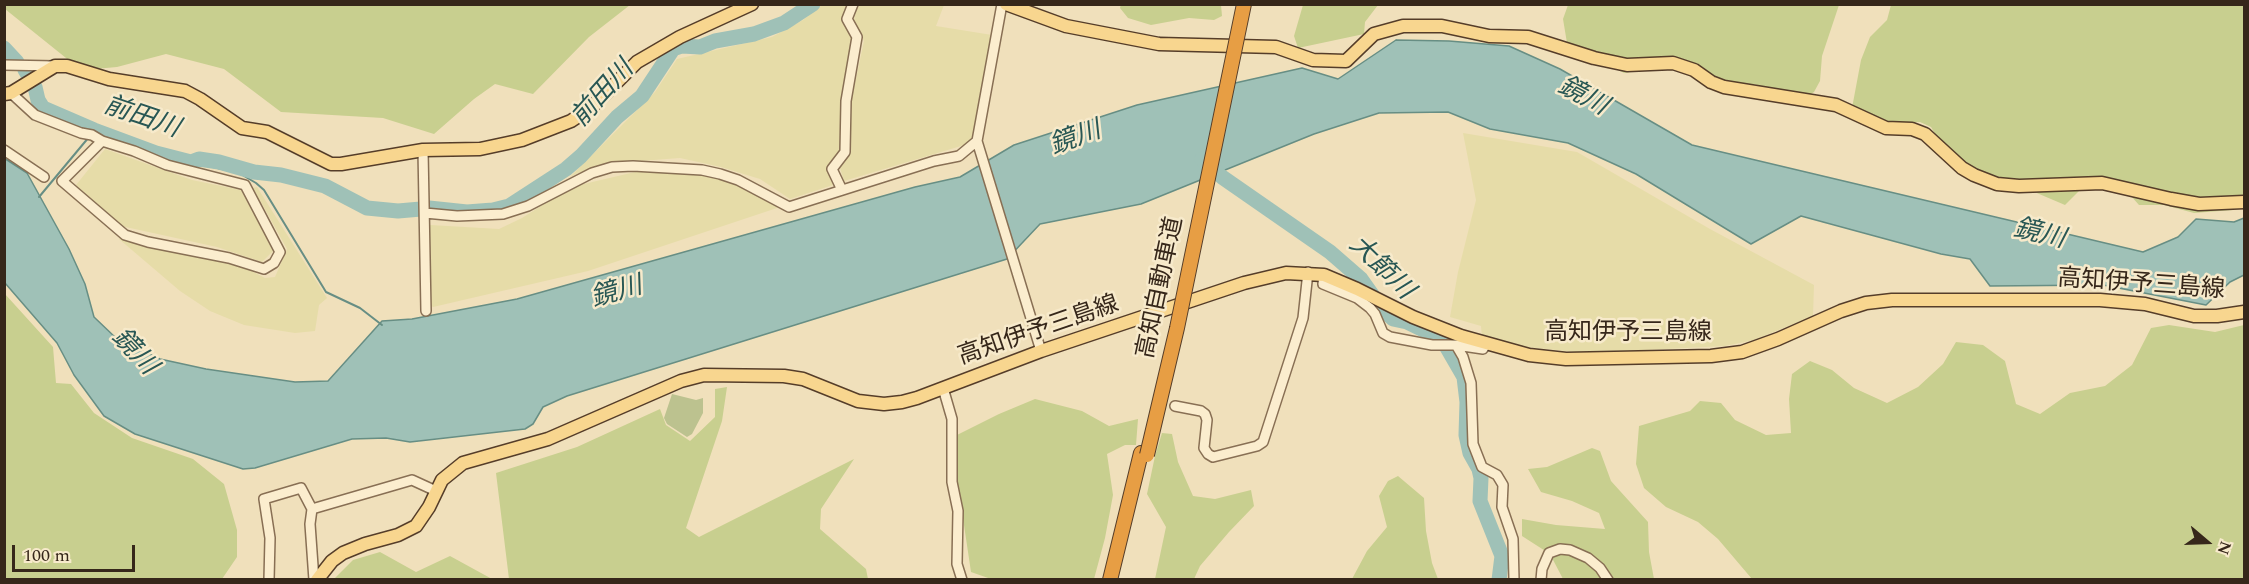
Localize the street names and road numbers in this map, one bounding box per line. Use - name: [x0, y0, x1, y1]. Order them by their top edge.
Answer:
- street label: 高知自動車道: [1133, 215, 1191, 361]
- street label: 高知伊予三島線: [2056, 266, 2226, 306]
- street label: 高知伊予三島線: [955, 291, 1123, 373]
- street label: 高知伊予三島線: [1544, 320, 1712, 348]

